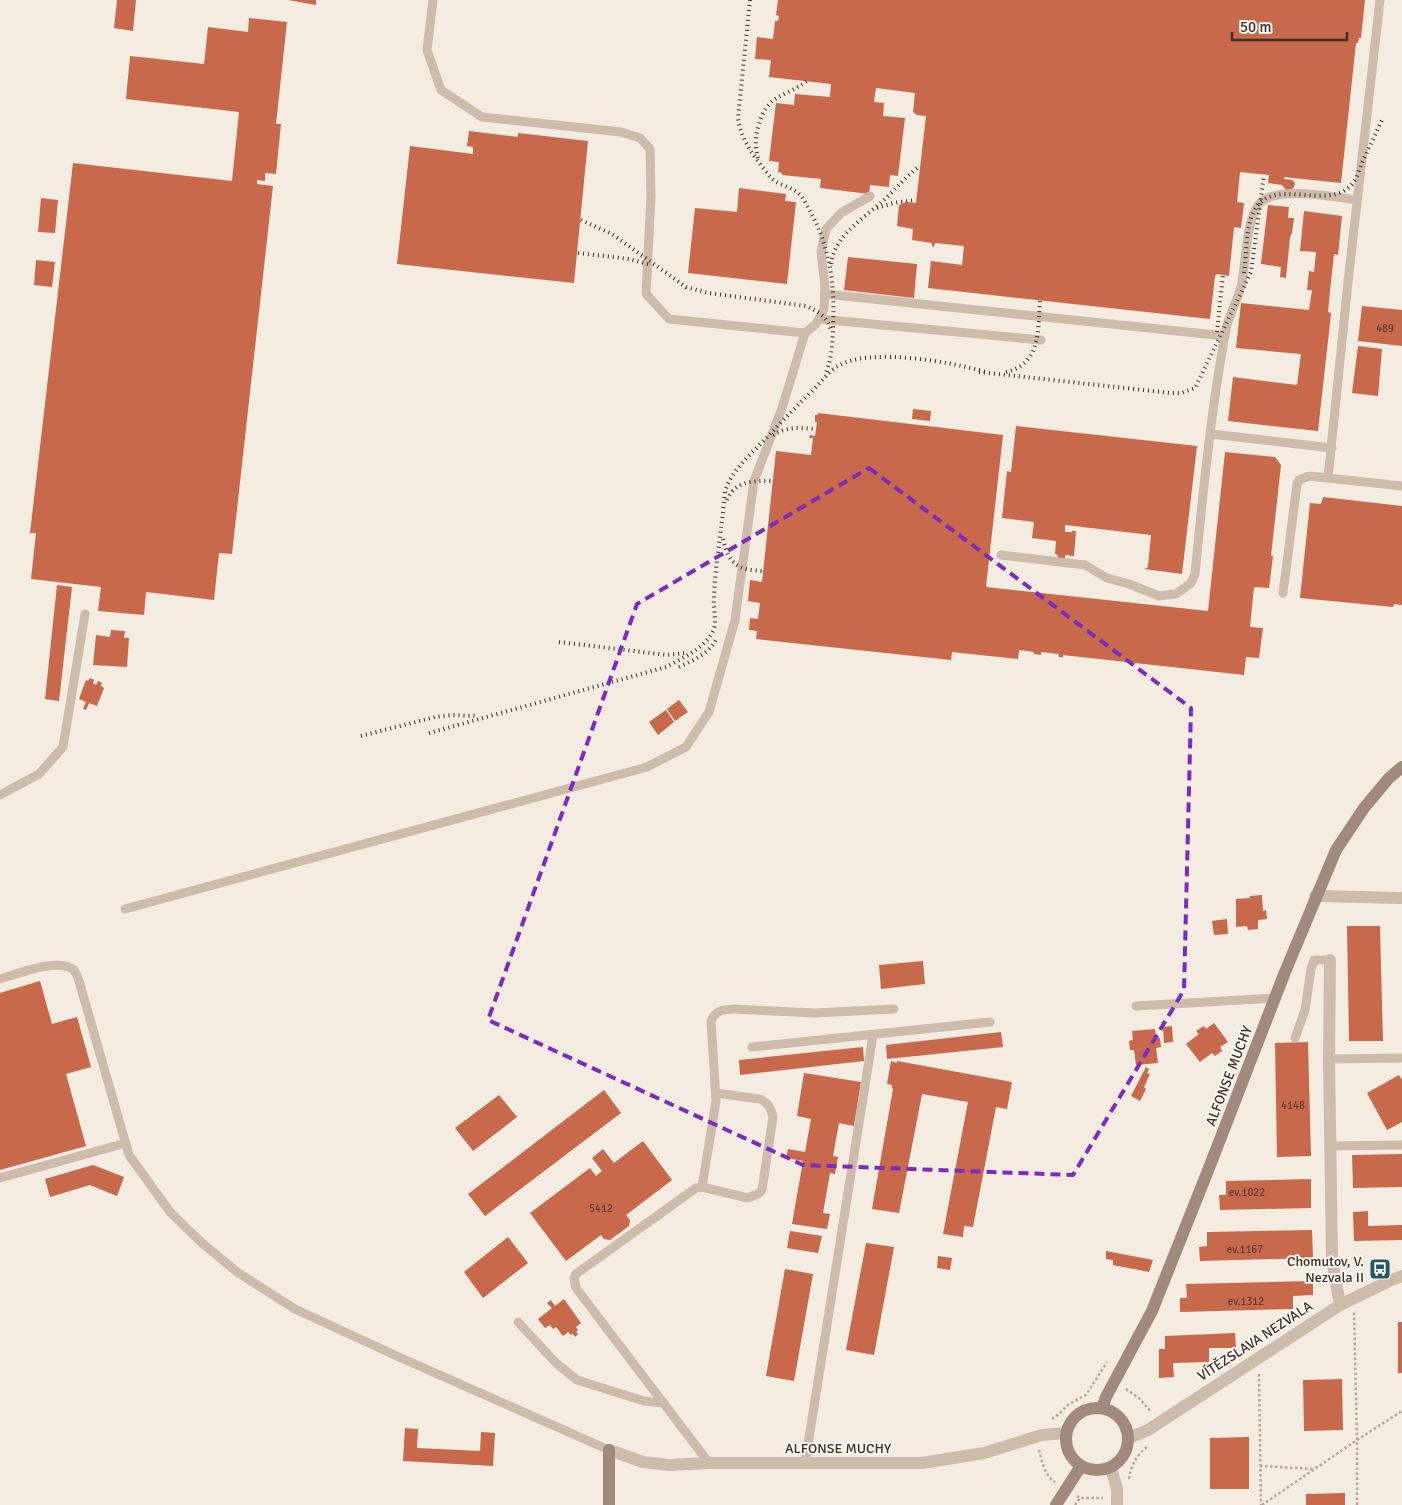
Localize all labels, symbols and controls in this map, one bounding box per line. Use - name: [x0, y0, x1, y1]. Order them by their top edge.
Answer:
- scale bar: [1232, 10, 1347, 42]
- text: 50 m: [1240, 18, 1271, 36]
- house number: 489: [1376, 322, 1394, 335]
- street label: ALFONSE MUCHY: [1202, 1024, 1256, 1128]
- house number: 4148: [1281, 1099, 1305, 1112]
- house number: ev.1022: [1229, 1186, 1265, 1199]
- house number: 5412: [589, 1202, 613, 1215]
- house number: ev.1167: [1227, 1243, 1263, 1256]
- place label: Chomutov, V. Nezvala II: [1287, 1253, 1364, 1286]
- bus stop icon: Chomutov, V. Nezvala II: [1368, 1257, 1392, 1281]
- house number: ev.1312: [1228, 1295, 1264, 1308]
- street label: VÍTĚZSLAVA NEZVALA: [1194, 1297, 1316, 1384]
- street label: ALFONSE MUCHY: [785, 1440, 891, 1457]

